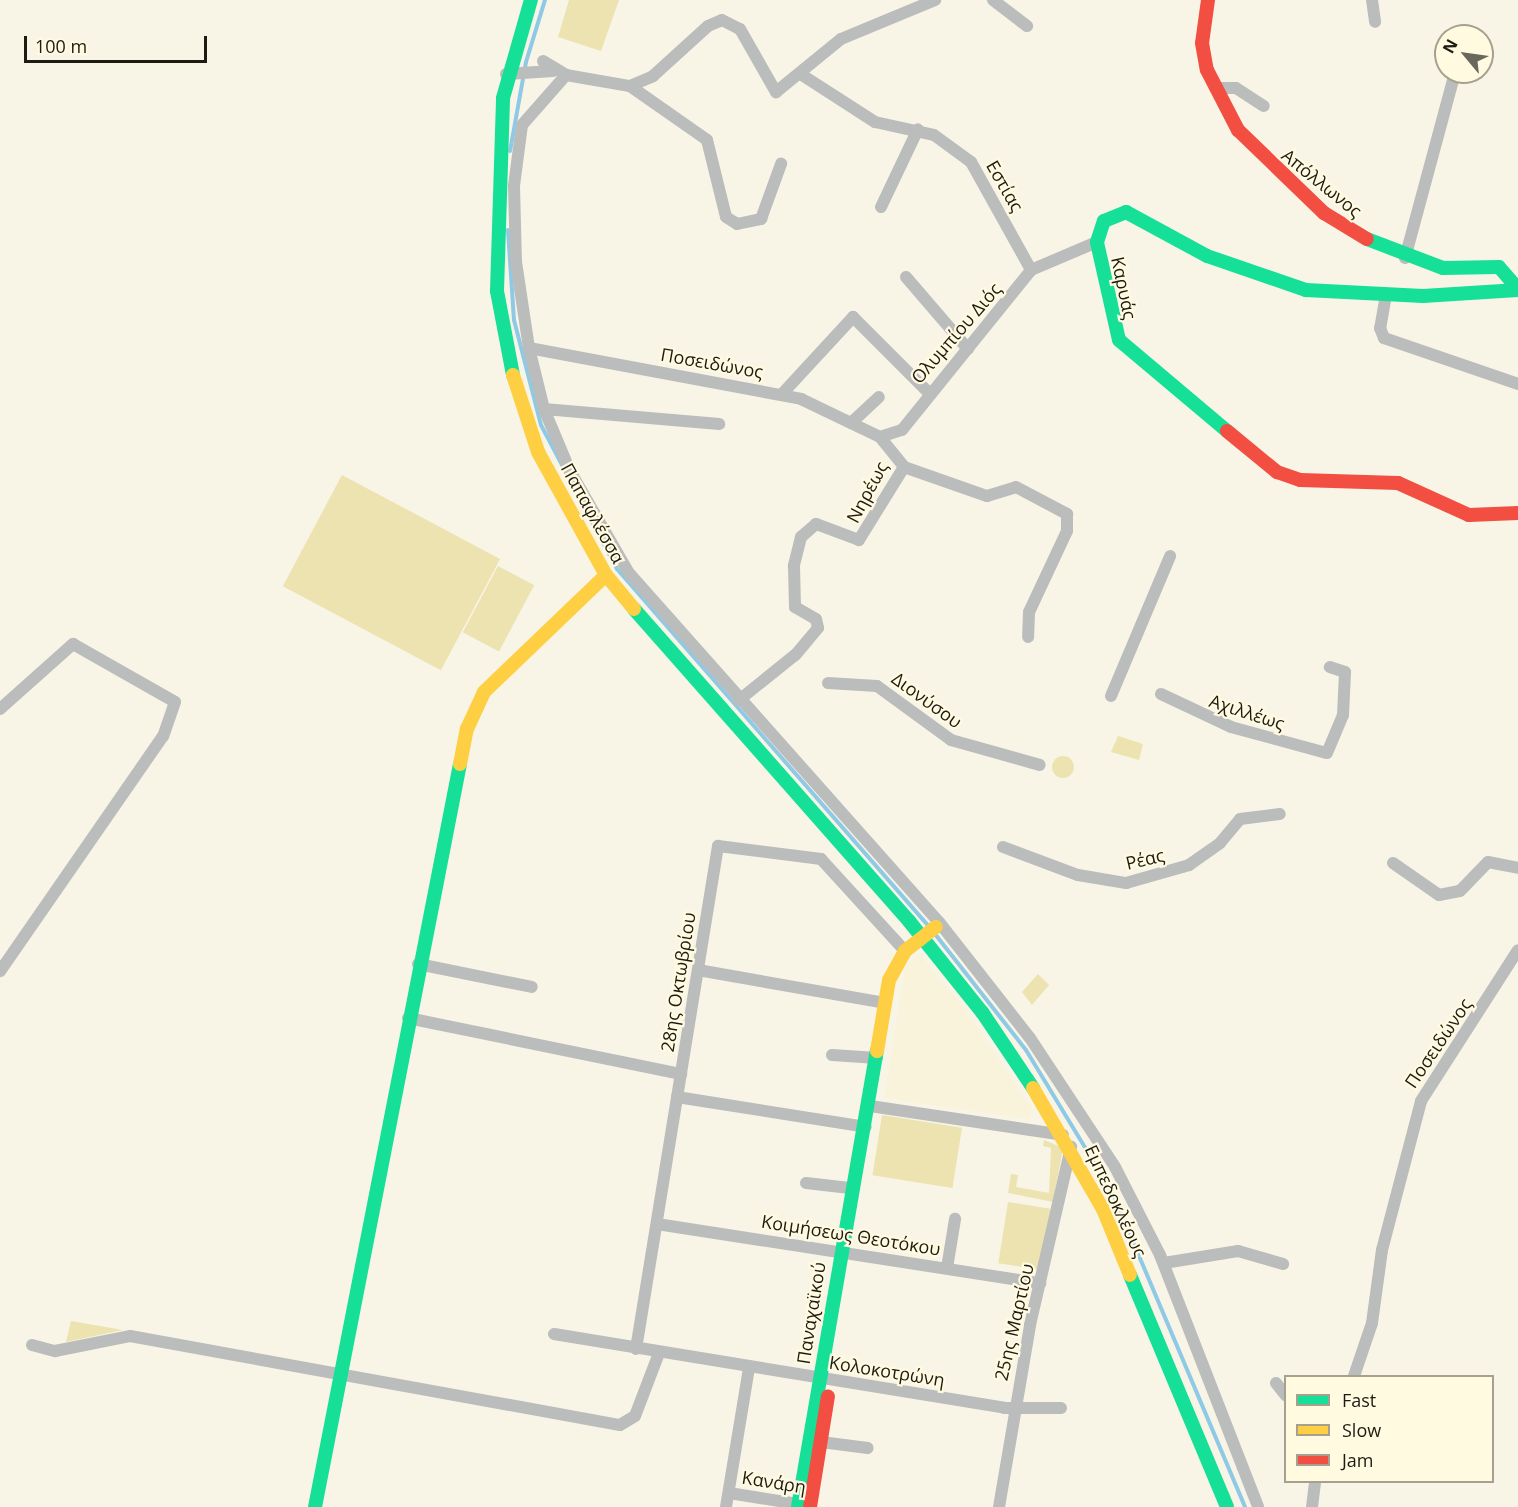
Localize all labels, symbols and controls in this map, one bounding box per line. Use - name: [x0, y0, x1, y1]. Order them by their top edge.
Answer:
- scale bar: [27, 24, 210, 62]
- north arrow: [1434, 24, 1494, 84]
- text: 100 m: [35, 34, 87, 58]
- text: N: [1437, 35, 1463, 57]
- street label: Απόλλωνος: [1278, 144, 1366, 222]
- street label: Εστίας: [982, 157, 1028, 215]
- street label: Καρυάς: [1107, 255, 1141, 321]
- street label: Ολυμπίου Διός: [906, 278, 1006, 388]
- street label: Ποσειδώνος: [659, 343, 765, 383]
- street label: Νηρέως: [842, 458, 892, 526]
- street label: Παπαφλέσσα: [557, 459, 629, 567]
- street label: Διονύσου: [888, 667, 966, 733]
- street label: Αχιλλέως: [1207, 690, 1287, 734]
- street label: Ρέας: [1124, 844, 1166, 874]
- street label: 28ης Οκτωβρίου: [656, 911, 700, 1053]
- street label: Ποσειδώνος: [1400, 994, 1476, 1092]
- street label: Εμπεδοκλέους: [1081, 1141, 1151, 1261]
- street label: Κοιμήσεως Θεοτόκου: [760, 1210, 942, 1260]
- street label: Παναχαϊκού: [792, 1260, 830, 1366]
- street label: 25ης Μαρτίου: [990, 1261, 1038, 1383]
- street label: Κολοκοτρώνη: [828, 1351, 946, 1391]
- legend: [1284, 1375, 1494, 1483]
- text: Fast: [1342, 1388, 1376, 1412]
- text: Slow: [1342, 1418, 1381, 1442]
- text: Jam: [1342, 1448, 1374, 1472]
- street label: Κανάρη: [740, 1466, 808, 1498]

